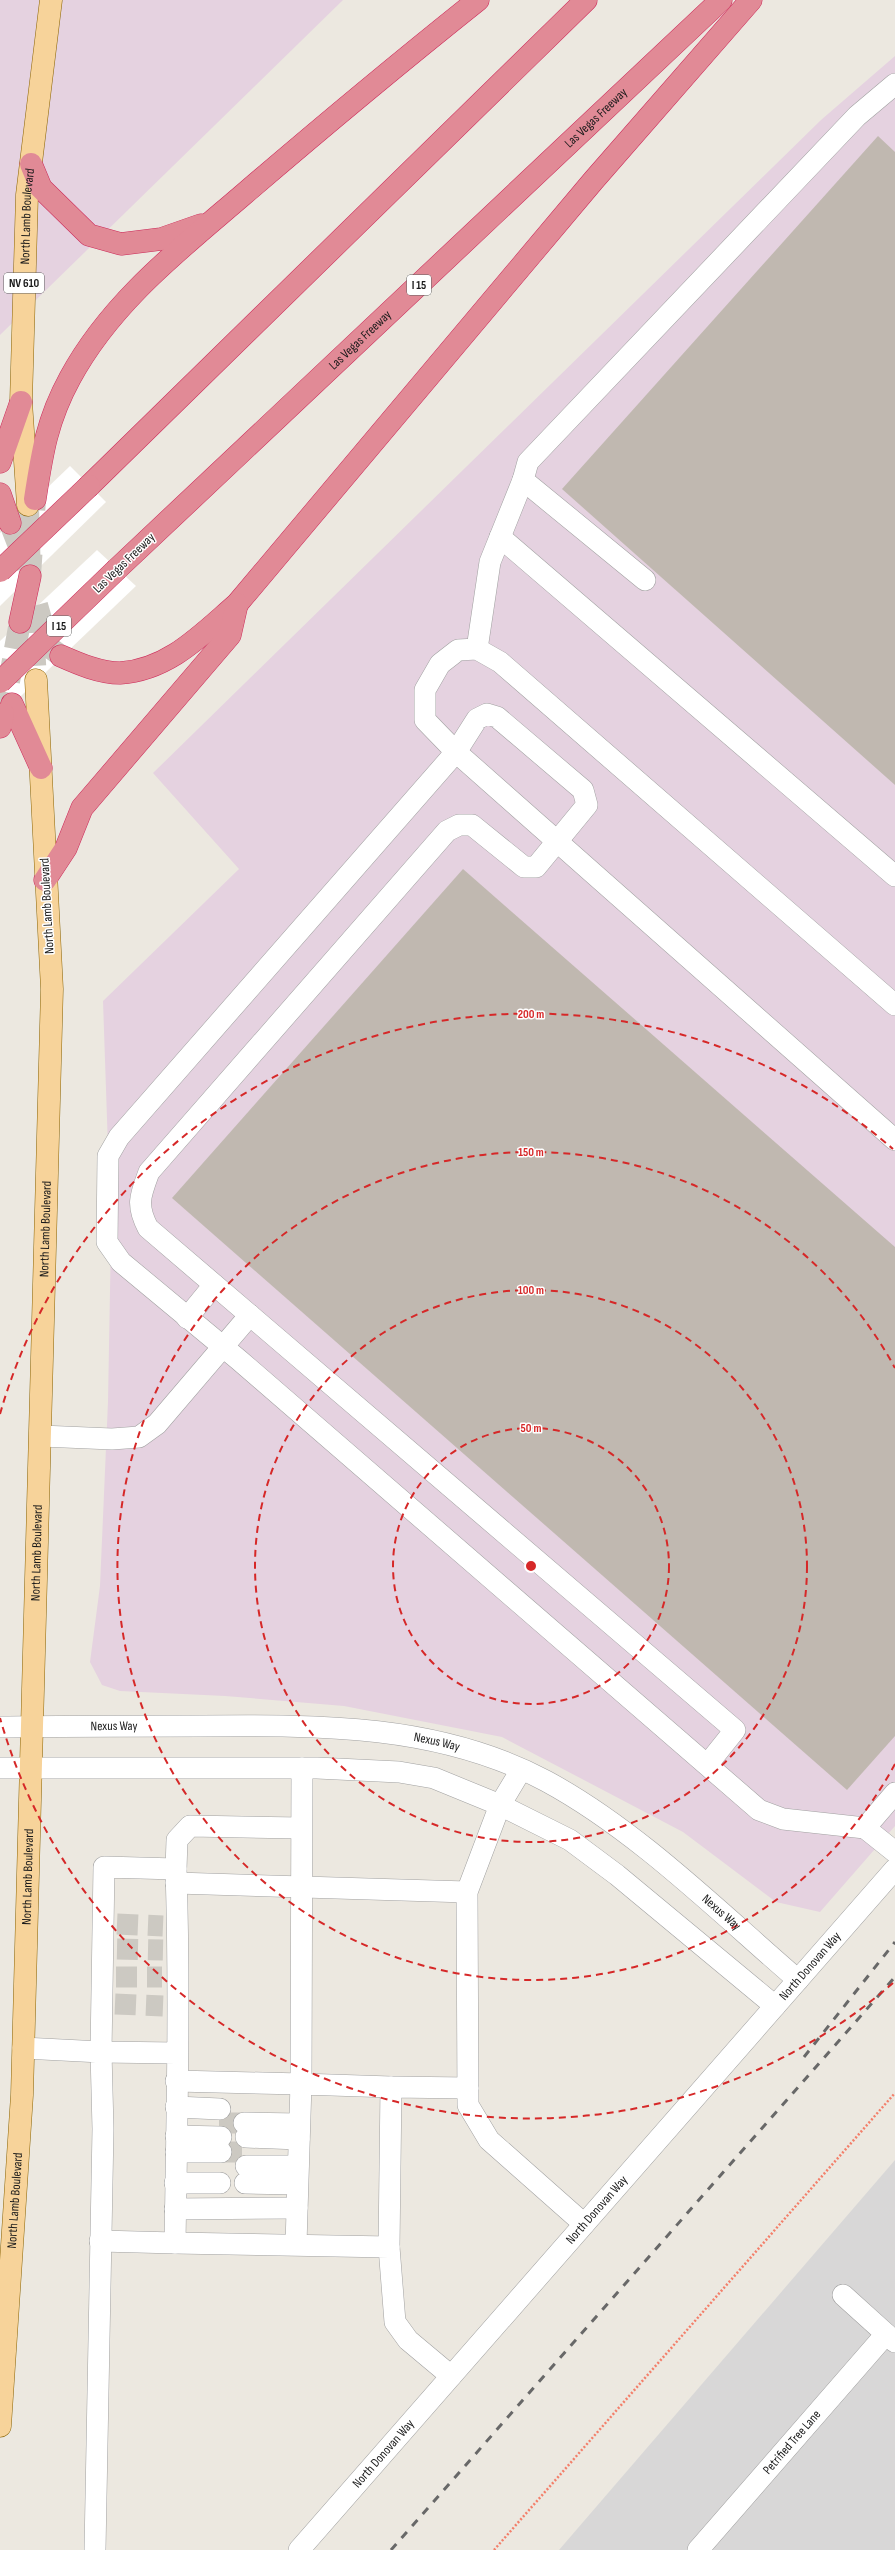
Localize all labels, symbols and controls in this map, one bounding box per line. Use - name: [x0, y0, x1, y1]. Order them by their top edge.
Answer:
- street label: Las Vegas Freeway: [561, 85, 631, 151]
- street label: North Lamb Boulevard: [17, 167, 38, 265]
- road number: NV 610: [4, 273, 44, 293]
- road number: I 15: [407, 275, 431, 295]
- street label: Las Vegas Freeway: [326, 307, 395, 373]
- street label: Las Vegas Freeway: [90, 529, 158, 597]
- road number: I 15: [47, 616, 71, 636]
- street label: North Lamb Boulevard: [36, 858, 58, 954]
- text: 200 m: [518, 1007, 544, 1022]
- text: 150 m: [518, 1145, 544, 1160]
- street label: North Lamb Boulevard: [36, 1181, 55, 1277]
- text: 100 m: [518, 1283, 544, 1298]
- text: 50 m: [521, 1421, 541, 1436]
- street label: North Lamb Boulevard: [27, 1505, 46, 1601]
- centre of rings: [524, 1559, 538, 1573]
- street label: Nexus Way: [91, 1718, 138, 1734]
- street label: Nexus Way: [413, 1729, 462, 1755]
- street label: North Lamb Boulevard: [19, 1828, 37, 1925]
- street label: Nexus Way: [699, 1891, 744, 1934]
- street label: North Donovan Way: [776, 1928, 844, 2004]
- street label: North Lamb Boulevard: [4, 2152, 26, 2249]
- street label: North Donovan Way: [562, 2172, 631, 2247]
- street label: Petrified Tree Lane: [759, 2407, 824, 2478]
- street label: North Donovan Way: [349, 2416, 418, 2491]

